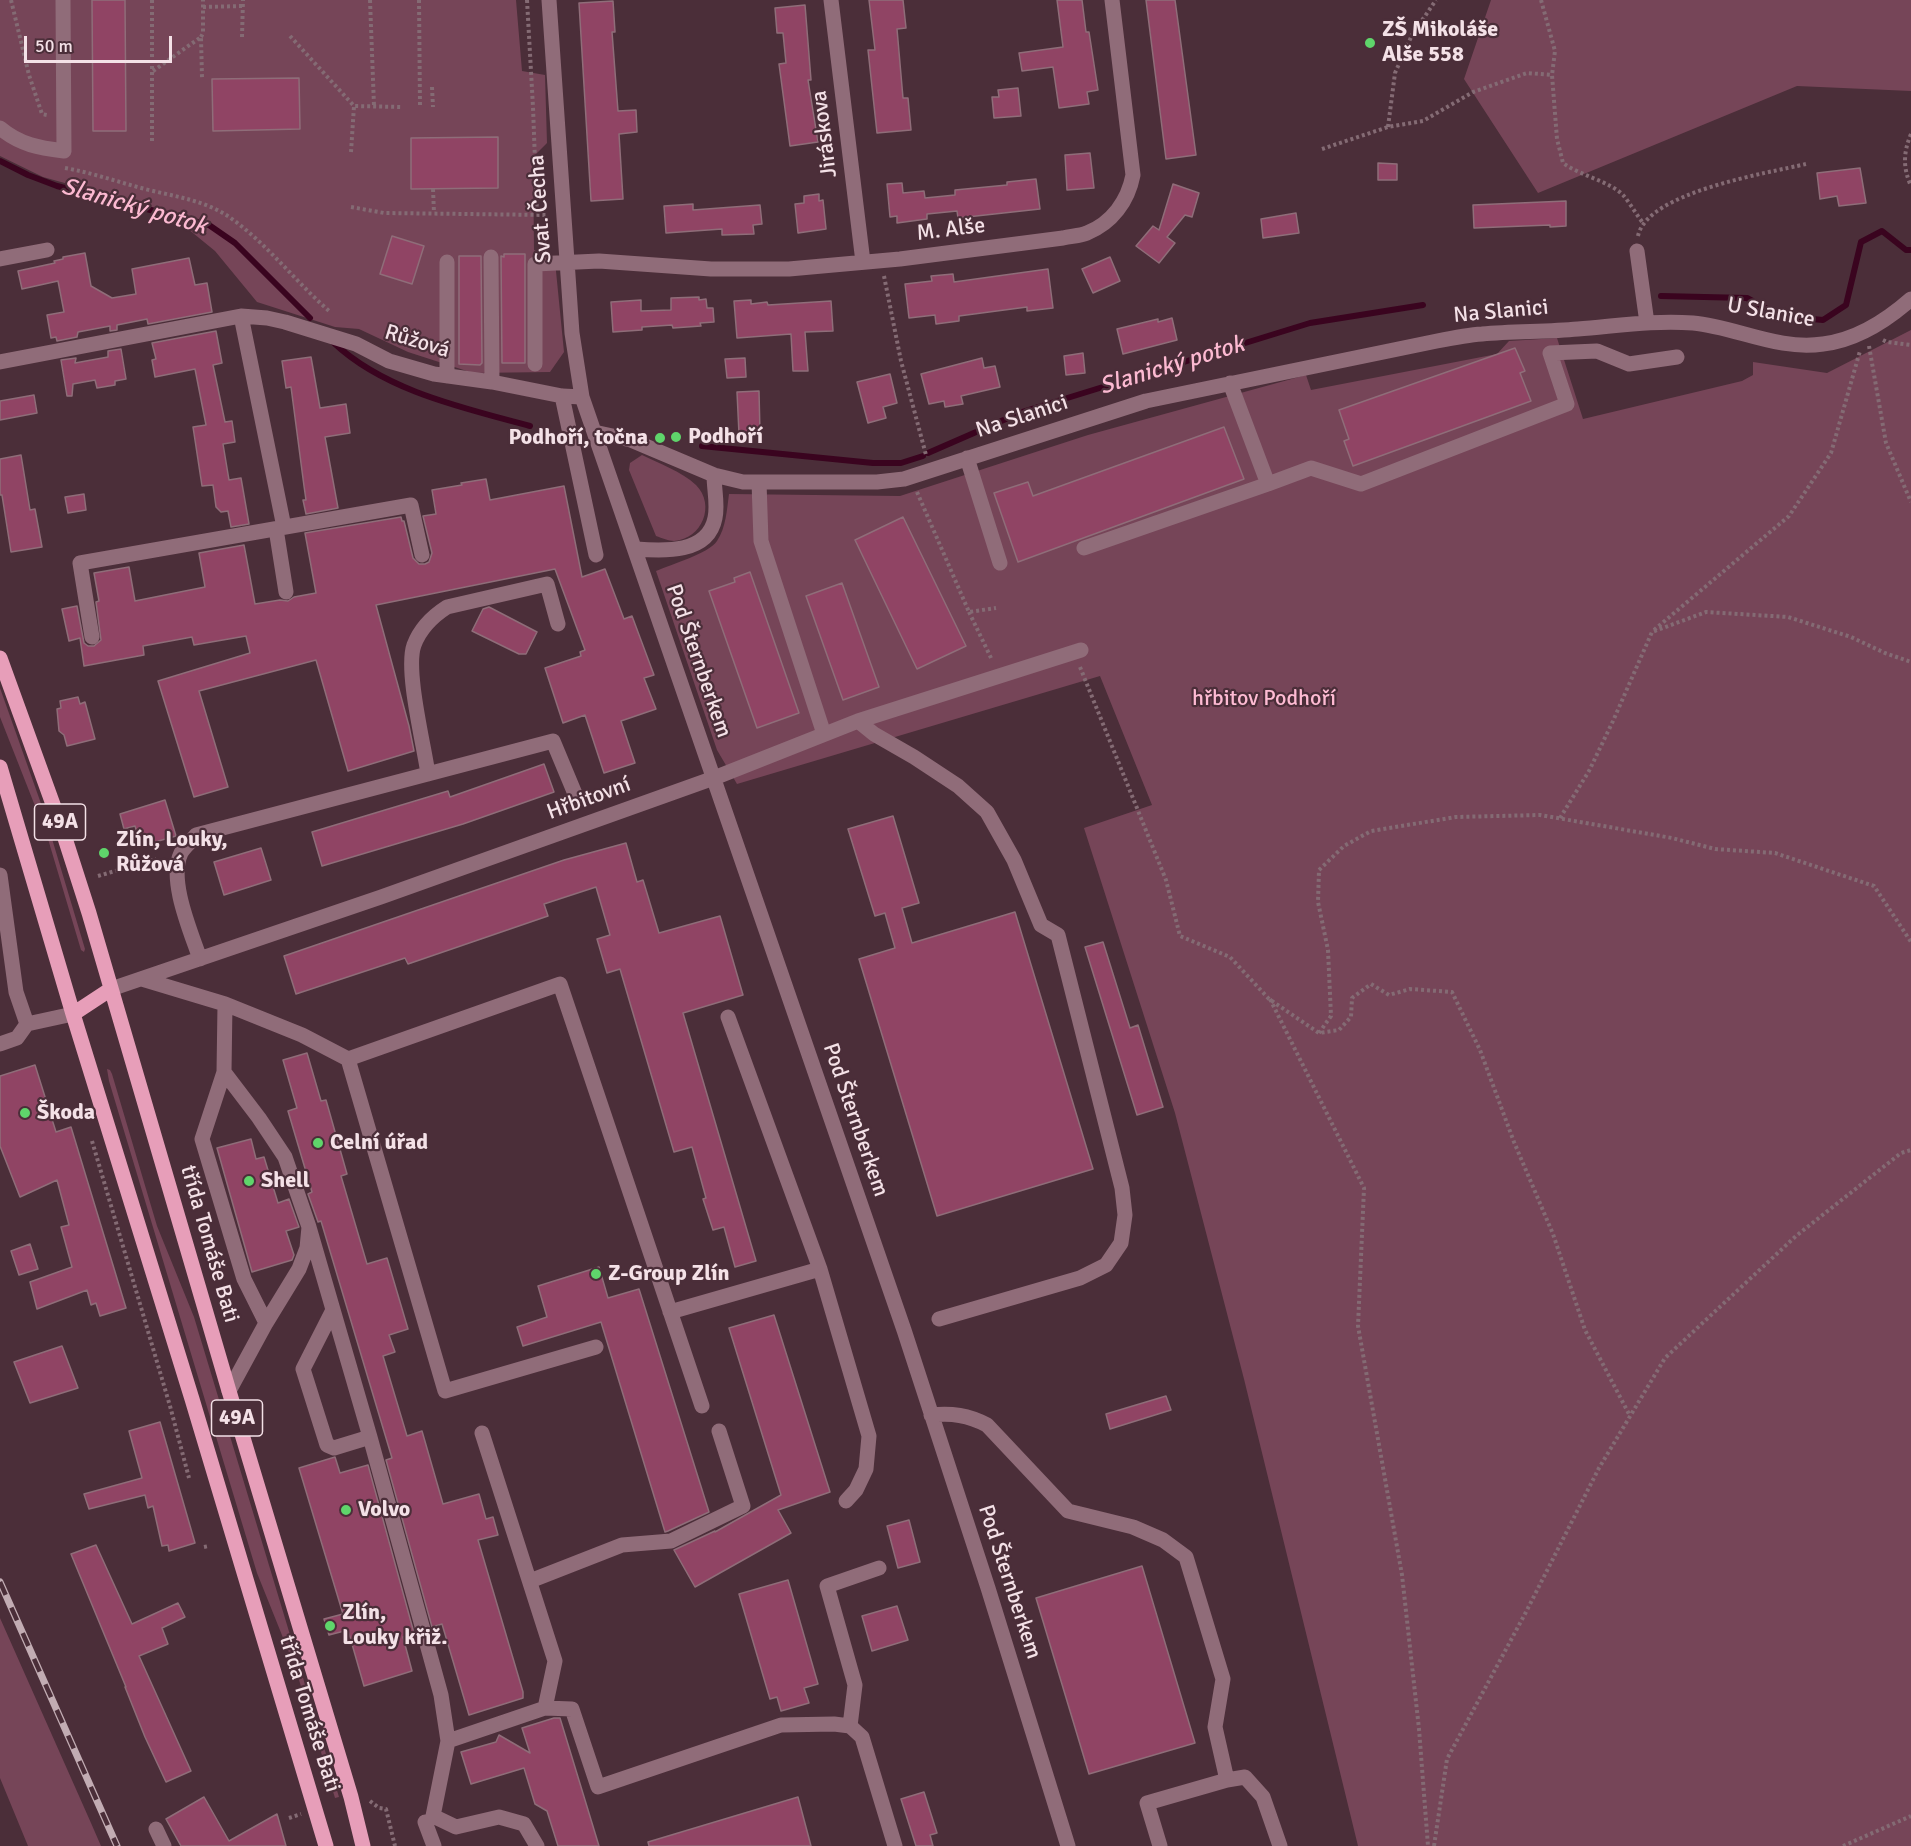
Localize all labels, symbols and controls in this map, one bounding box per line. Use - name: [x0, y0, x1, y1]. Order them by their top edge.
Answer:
- place label: ZŠ Mikoláše Alše 558: [1382, 17, 1498, 68]
- scale bar: [27, 24, 176, 62]
- text: 50 m: [35, 35, 73, 57]
- marker: ZŠ Mikoláše Alše 558: [1363, 36, 1377, 50]
- street label: Jiráskova: [807, 89, 843, 179]
- street label: Svat. Čecha: [524, 154, 558, 264]
- water label: Slanický potok: [58, 173, 210, 241]
- street label: M. Alše: [915, 213, 987, 247]
- street label: U Slanice: [1725, 292, 1817, 334]
- street label: Na Slanici: [1452, 295, 1550, 329]
- street label: Růžová: [381, 320, 453, 364]
- water label: Slanický potok: [1096, 330, 1248, 402]
- street label: Na Slanici: [973, 390, 1071, 444]
- place label: Podhoří: [688, 424, 763, 450]
- place label: Podhoří, točna: [508, 425, 648, 451]
- marker: Podhoří: [669, 430, 683, 444]
- marker: Podhoří, točna: [653, 431, 667, 445]
- street label: Pod Šternberkem: [659, 581, 737, 741]
- park label: hřbitov Podhoří: [1192, 686, 1336, 712]
- street label: Hřbitovní: [544, 772, 634, 826]
- road number: 49A: [34, 804, 86, 840]
- place label: Zlín, Louky, Růžová: [116, 827, 228, 878]
- marker: Zlín, Louky, Růžová: [97, 846, 111, 860]
- street label: Pod Šternberkem: [816, 1040, 894, 1200]
- place label: Škoda: [37, 1100, 95, 1126]
- marker: Škoda: [18, 1106, 32, 1120]
- place label: Celní úřad: [330, 1130, 428, 1156]
- marker: Celní úřad: [311, 1136, 325, 1150]
- street label: třída Tomáše Bati: [174, 1162, 244, 1326]
- place label: Shell: [261, 1168, 310, 1194]
- marker: Shell: [242, 1174, 256, 1188]
- place label: Z-Group Zlín: [608, 1261, 730, 1287]
- marker: Z-Group Zlín: [589, 1267, 603, 1281]
- road number: 49A: [212, 1400, 262, 1436]
- place label: Volvo: [358, 1497, 410, 1523]
- street label: Pod Šternberkem: [972, 1502, 1046, 1662]
- marker: Volvo: [339, 1503, 353, 1517]
- place label: Zlín, Louky křiž.: [342, 1600, 448, 1652]
- marker: Zlín, Louky křiž.: [323, 1619, 337, 1633]
- street label: třída Tomáše Bati: [273, 1632, 345, 1796]

